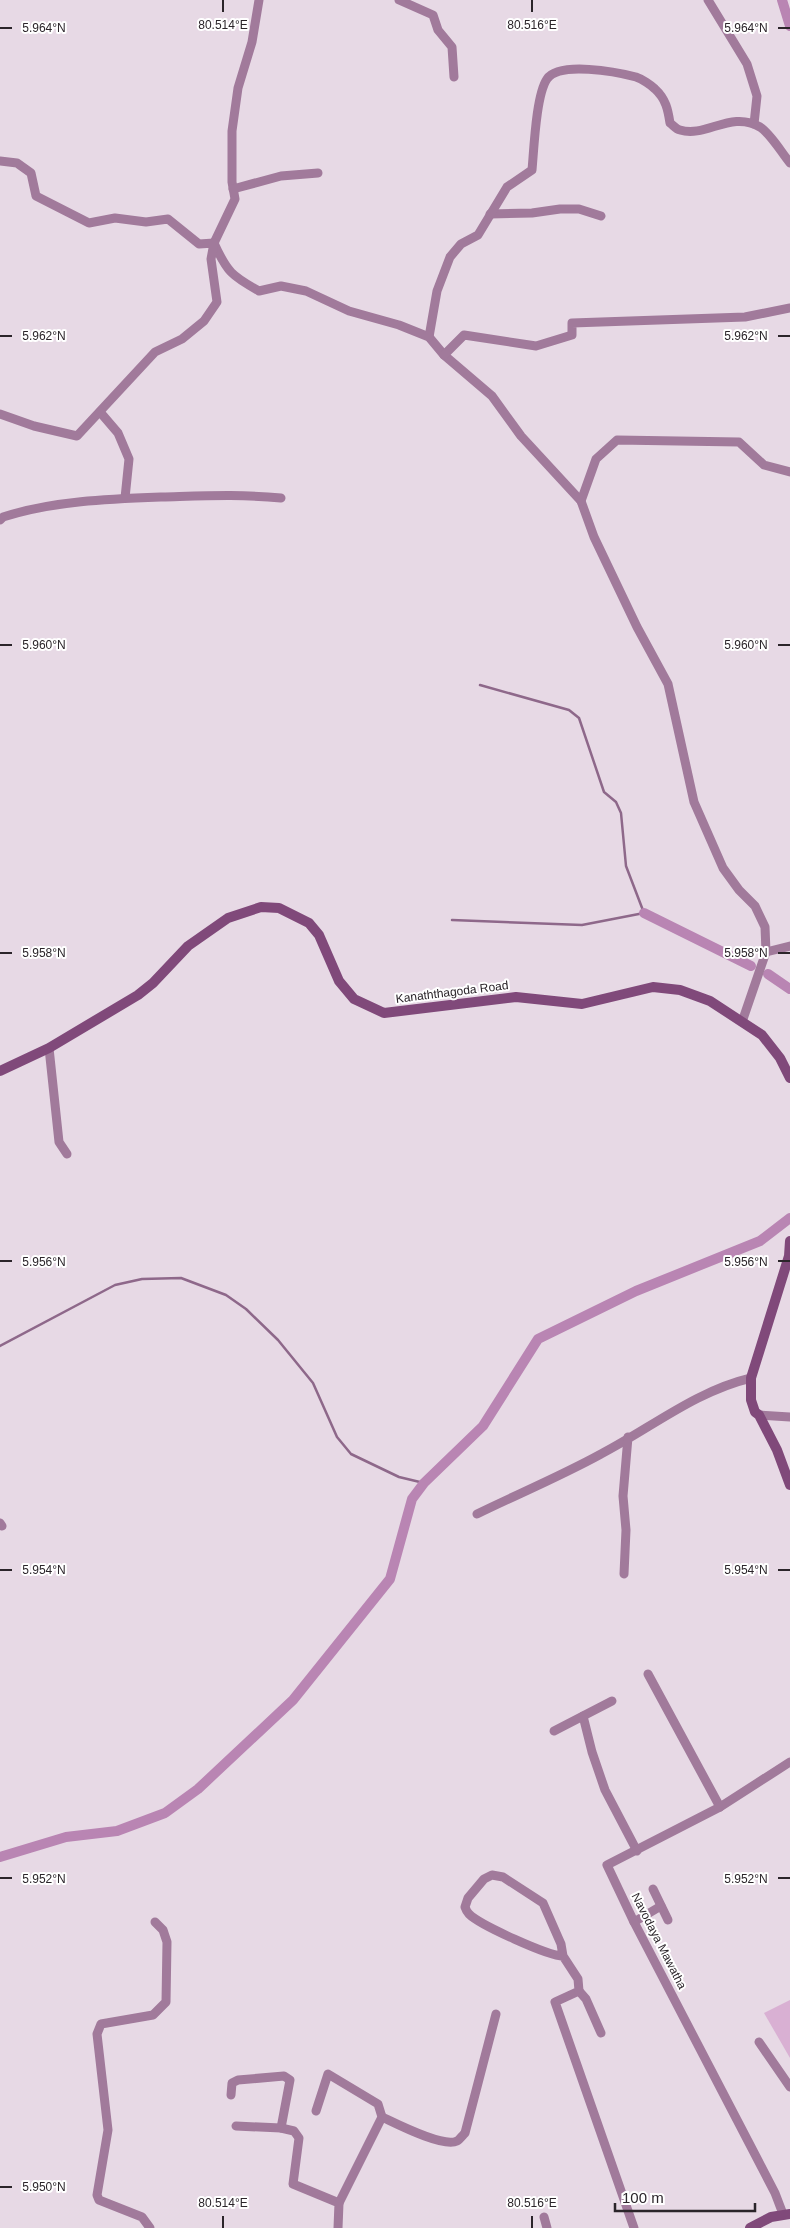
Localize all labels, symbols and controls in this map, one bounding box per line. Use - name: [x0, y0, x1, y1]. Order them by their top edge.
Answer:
- text: 80.514°E: [198, 18, 248, 32]
- text: 80.516°E: [507, 18, 557, 32]
- text: 5.964°N: [22, 21, 66, 35]
- text: 5.964°N: [724, 21, 768, 35]
- text: 5.962°N: [22, 329, 66, 343]
- text: 5.962°N: [724, 329, 768, 343]
- text: 5.960°N: [22, 638, 66, 652]
- text: 5.960°N: [724, 638, 768, 652]
- text: 5.958°N: [22, 946, 66, 960]
- text: 5.958°N: [724, 946, 768, 960]
- street label: Kanaththagoda Road: [395, 978, 509, 1006]
- text: 5.956°N: [22, 1255, 66, 1269]
- text: 5.956°N: [724, 1255, 768, 1269]
- text: 5.954°N: [22, 1563, 66, 1577]
- text: 5.954°N: [724, 1563, 768, 1577]
- text: 5.952°N: [22, 1872, 66, 1886]
- text: 5.952°N: [724, 1872, 768, 1886]
- street label: Navodaya Mawatha: [629, 1891, 689, 1992]
- text: 5.950°N: [22, 2180, 66, 2194]
- scale bar: [615, 2180, 755, 2212]
- text: 100 m: [622, 2189, 664, 2206]
- text: 80.514°E: [198, 2196, 248, 2210]
- text: 80.516°E: [507, 2196, 557, 2210]

